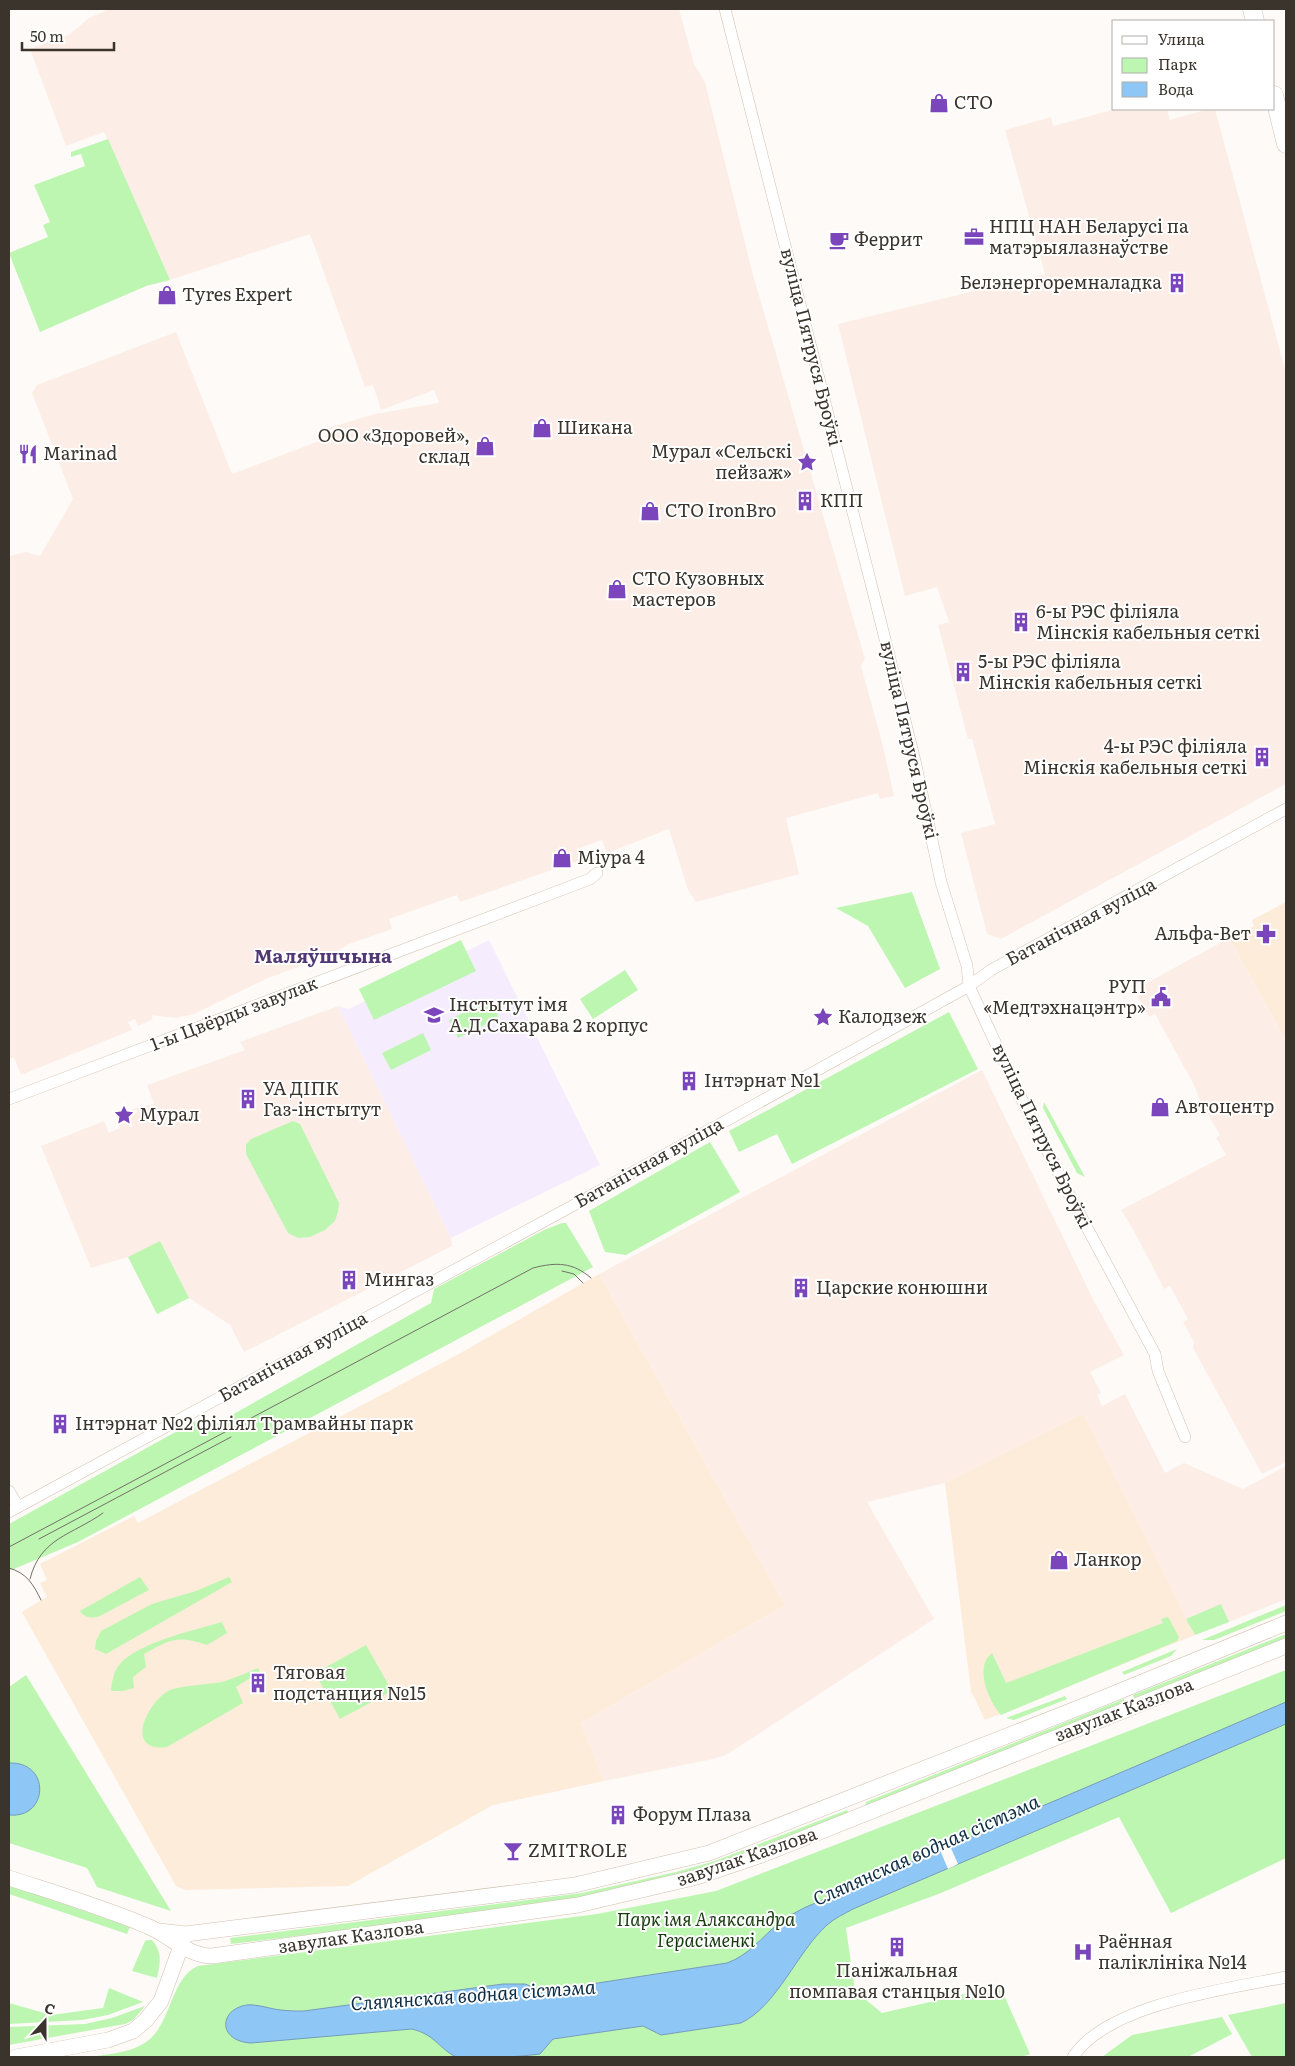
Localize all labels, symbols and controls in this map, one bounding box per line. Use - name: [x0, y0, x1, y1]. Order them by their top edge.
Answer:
- scale bar: [22, 20, 115, 52]
- legend: [1112, 20, 1275, 110]
- text: 50 m: [30, 24, 64, 47]
- text: Улица: [1158, 27, 1206, 50]
- text: Парк: [1158, 52, 1197, 75]
- text: Вода: [1158, 77, 1195, 100]
- place label: СТО: [954, 88, 993, 115]
- shop icon: СТО: [928, 92, 950, 114]
- place label: НПЦ НАН Беларусі па матэрыялазнаўстве: [989, 212, 1189, 260]
- place label: Феррит: [854, 225, 923, 252]
- office icon: НПЦ НАН Беларусі па матэрыялазнаўстве: [963, 226, 985, 248]
- cafe icon: Феррит: [828, 229, 850, 251]
- street label: вуліца Пятруся Броўкі: [775, 245, 850, 448]
- place label: Белэнергоремналадка: [960, 268, 1162, 295]
- building icon: Белэнергоремналадка: [1166, 272, 1188, 294]
- place label: Tyres Expert: [182, 280, 293, 307]
- shop icon: Tyres Expert: [156, 284, 178, 306]
- place label: Шикана: [557, 413, 633, 440]
- shop icon: Шикана: [531, 417, 553, 439]
- place label: ООО «Здоровей», склад: [318, 421, 470, 469]
- shop icon: ООО «Здоровей», склад: [474, 435, 496, 457]
- place label: Мурал «Сельскі пейзаж»: [651, 437, 792, 485]
- place label: Marinad: [43, 439, 117, 466]
- restaurant icon: Marinad: [17, 443, 39, 465]
- place icon: Мурал «Сельскі пейзаж»: [796, 451, 818, 473]
- place label: КПП: [820, 486, 863, 513]
- building icon: КПП: [794, 490, 816, 512]
- place label: СТО IronBro: [665, 496, 776, 523]
- shop icon: СТО IronBro: [639, 500, 661, 522]
- place label: СТО Кузовных мастеров: [632, 564, 765, 612]
- shop icon: СТО Кузовных мастеров: [606, 578, 628, 600]
- place label: 6-ы РЭС філіяла Мінскія кабельныя сеткі: [1036, 597, 1260, 645]
- building icon: 6-ы РЭС філіяла Мінскія кабельныя сеткі: [1010, 611, 1032, 633]
- street label: вуліца Пятруся Броўкі: [874, 638, 946, 842]
- place label: 5-ы РЭС філіяла Мінскія кабельныя сеткі: [978, 647, 1202, 695]
- building icon: 5-ы РЭС філіяла Мінскія кабельныя сеткі: [952, 661, 974, 683]
- place label: 4-ы РЭС філіяла Мінскія кабельныя сеткі: [1023, 732, 1247, 780]
- building icon: 4-ы РЭС філіяла Мінскія кабельныя сеткі: [1251, 746, 1273, 768]
- place label: Міура 4: [577, 843, 645, 870]
- shop icon: Міура 4: [551, 847, 573, 869]
- street label: Батанічная вуліца: [1001, 870, 1160, 972]
- place label: Альфа-Вет: [1154, 919, 1251, 946]
- pharmacy icon: Альфа-Вет: [1255, 923, 1277, 945]
- district label: Маляўшчына: [254, 941, 392, 969]
- street label: 1-ы Цвёрды завулак: [146, 968, 321, 1057]
- place label: РУП «Медтэхнацэнтр»: [983, 972, 1146, 1020]
- public building icon: РУП «Медтэхнацэнтр»: [1150, 986, 1172, 1008]
- place label: Інстытут імя А.Д.Сахарава 2 корпус: [449, 990, 648, 1038]
- place label: Калодзеж: [838, 1002, 928, 1029]
- school or university icon: Інстытут імя А.Д.Сахарава 2 корпус: [423, 1004, 445, 1026]
- place icon: Калодзеж: [812, 1006, 834, 1028]
- street label: вуліца Пятруся Броўкі: [987, 1038, 1100, 1233]
- place label: Інтэрнат №1: [704, 1066, 820, 1093]
- building icon: Інтэрнат №1: [678, 1070, 700, 1092]
- place label: УА ДІПК Газ-інстытут: [263, 1074, 381, 1122]
- building icon: УА ДІПК Газ-інстытут: [237, 1088, 259, 1110]
- place label: Автоцентр: [1175, 1092, 1274, 1119]
- shop icon: Автоцентр: [1149, 1096, 1171, 1118]
- place label: Мурал: [139, 1100, 199, 1127]
- place icon: Мурал: [113, 1104, 135, 1126]
- street label: Батанічная вуліца: [569, 1109, 728, 1214]
- place label: Мингаз: [364, 1265, 434, 1292]
- building icon: Мингаз: [338, 1269, 360, 1291]
- place label: Царские конюшни: [816, 1273, 988, 1300]
- building icon: Царские конюшни: [790, 1277, 812, 1299]
- street label: Батанічная вуліца: [213, 1303, 372, 1408]
- place label: Інтэрнат №2 філіял Трамвайны парк: [75, 1409, 414, 1436]
- building icon: Інтэрнат №2 філіял Трамвайны парк: [49, 1413, 71, 1435]
- place label: Ланкор: [1074, 1545, 1142, 1572]
- shop icon: Ланкор: [1048, 1549, 1070, 1571]
- place label: Тяговая подстанция №15: [273, 1658, 426, 1706]
- street label: завулак Казлова: [1050, 1670, 1197, 1747]
- building icon: Тяговая подстанция №15: [247, 1672, 269, 1694]
- water label: Сляпянская водная сістэма: [808, 1786, 1044, 1912]
- place label: Форум Плаза: [633, 1800, 751, 1827]
- building icon: Форум Плаза: [607, 1804, 629, 1826]
- street label: завулак Казлова: [673, 1819, 821, 1892]
- place label: ZMITROLЕ: [528, 1836, 627, 1863]
- bar icon: ZMITROLЕ: [502, 1840, 524, 1862]
- park label: Парк імя Аляксандра Герасіменкі: [617, 1905, 796, 1953]
- street label: завулак Казлова: [276, 1912, 426, 1959]
- place label: Раённая паліклініка №14: [1098, 1927, 1247, 1975]
- building icon: Паніжальная помпавая станцыя №10: [886, 1936, 908, 1958]
- hospital icon: Раённая паліклініка №14: [1072, 1941, 1094, 1963]
- place label: Паніжальная помпавая станцыя №10: [789, 1956, 1005, 2004]
- water label: Сляпянская водная сістэма: [349, 1971, 597, 2017]
- north arrow: [20, 1996, 70, 2046]
- text: С: [42, 1997, 58, 2019]

